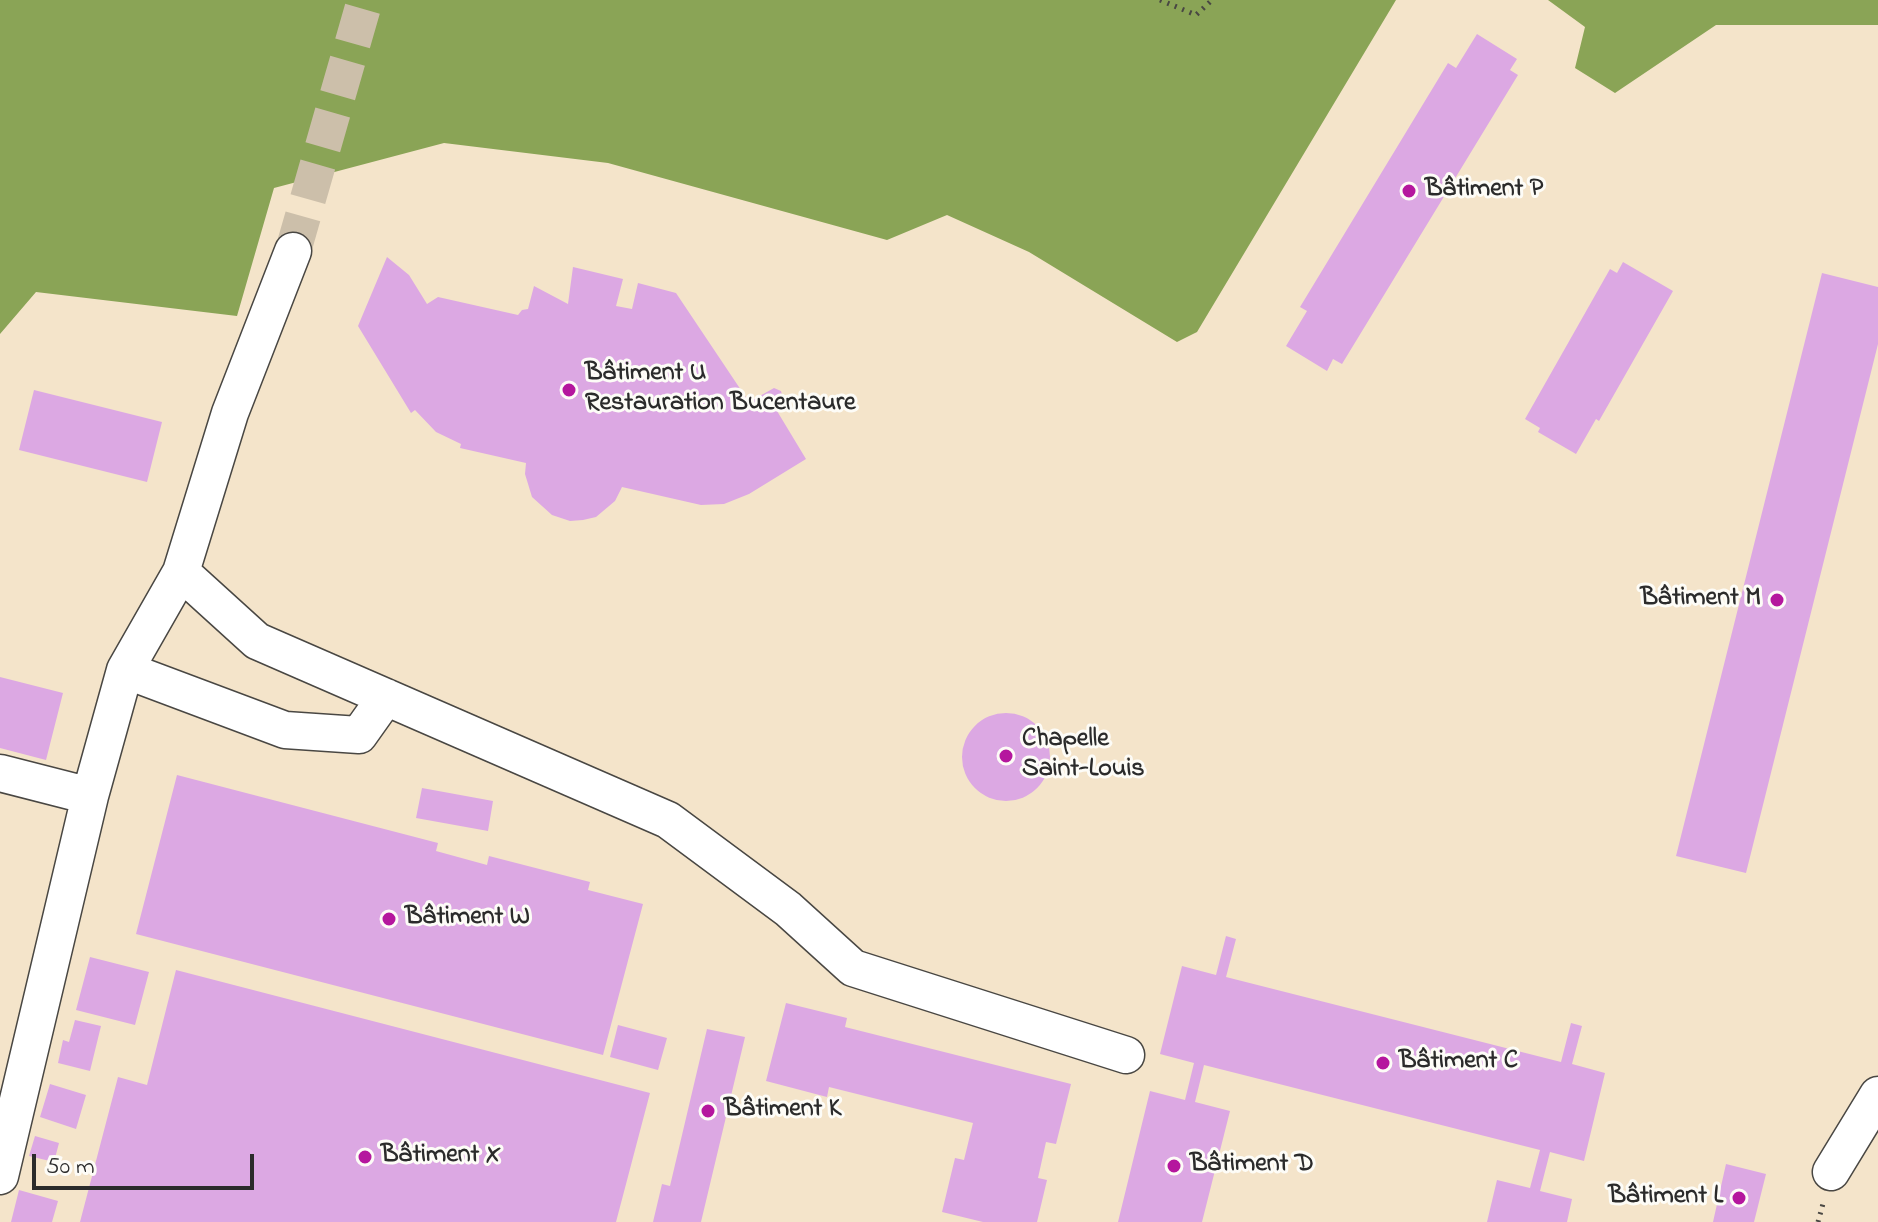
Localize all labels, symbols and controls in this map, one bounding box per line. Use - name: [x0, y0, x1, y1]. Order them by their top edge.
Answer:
- place label: Bâtiment P: [1425, 175, 1543, 207]
- marker: Bâtiment P: [1400, 182, 1418, 200]
- place label: Bâtiment U Restauration Bucentaure: [585, 359, 856, 420]
- marker: Bâtiment U Restauration Bucentaure: [560, 381, 578, 399]
- place label: Bâtiment M: [1640, 584, 1761, 616]
- marker: Bâtiment M: [1768, 591, 1786, 609]
- place label: Chapelle Saint-Louis: [1022, 725, 1145, 786]
- marker: Chapelle Saint-Louis: [997, 747, 1015, 765]
- place label: Bâtiment W: [405, 903, 530, 935]
- marker: Bâtiment W: [380, 910, 398, 928]
- place label: Bâtiment C: [1399, 1047, 1518, 1079]
- marker: Bâtiment C: [1374, 1054, 1392, 1072]
- place label: Bâtiment K: [724, 1095, 841, 1127]
- marker: Bâtiment K: [699, 1102, 717, 1120]
- scale bar: [36, 1138, 258, 1188]
- place label: Bâtiment X: [381, 1141, 501, 1173]
- marker: Bâtiment X: [356, 1148, 374, 1166]
- text: 50 m: [46, 1150, 95, 1185]
- place label: Bâtiment D: [1190, 1150, 1314, 1182]
- marker: Bâtiment D: [1165, 1157, 1183, 1175]
- place label: Bâtiment L: [1609, 1182, 1723, 1214]
- marker: Bâtiment L: [1730, 1189, 1748, 1207]

